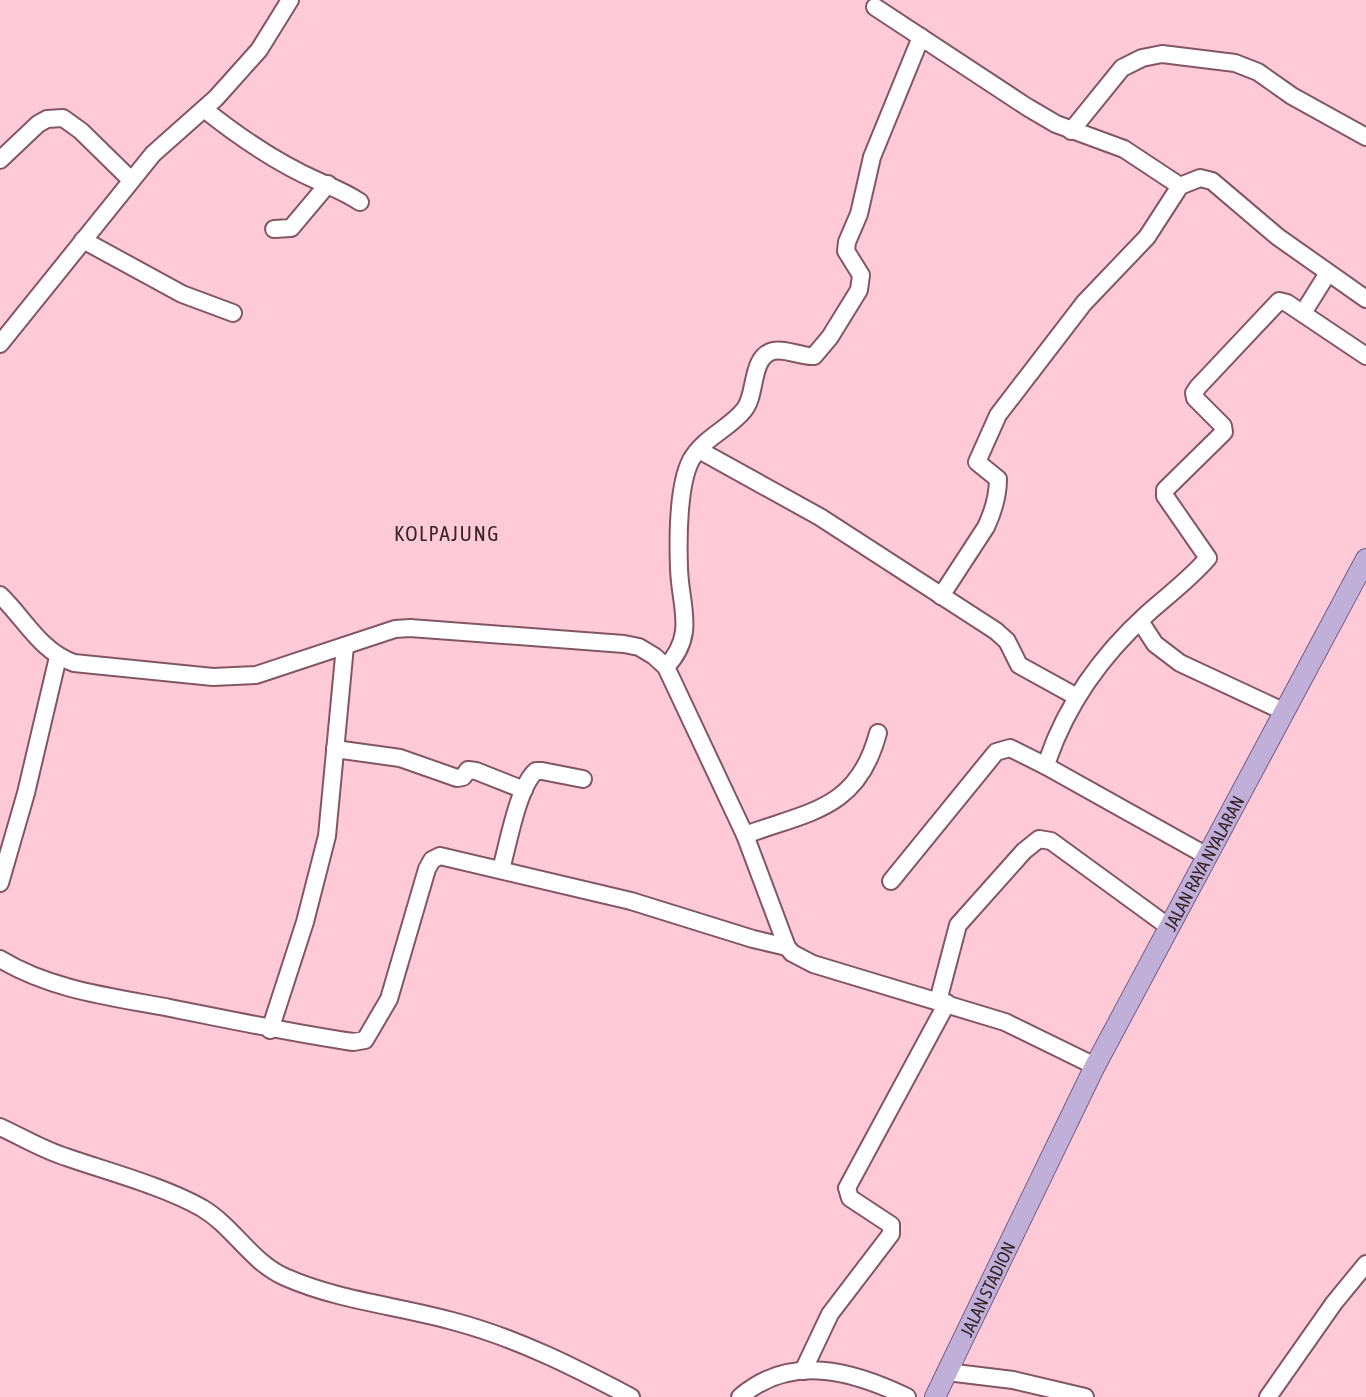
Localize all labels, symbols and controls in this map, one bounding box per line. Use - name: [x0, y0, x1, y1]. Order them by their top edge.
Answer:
- district label: KOLPAJUNG: [394, 521, 500, 545]
- street label: JALAN RAYA NYALARAN: [1159, 792, 1248, 934]
- street label: JALAN STADION: [955, 1238, 1019, 1340]

